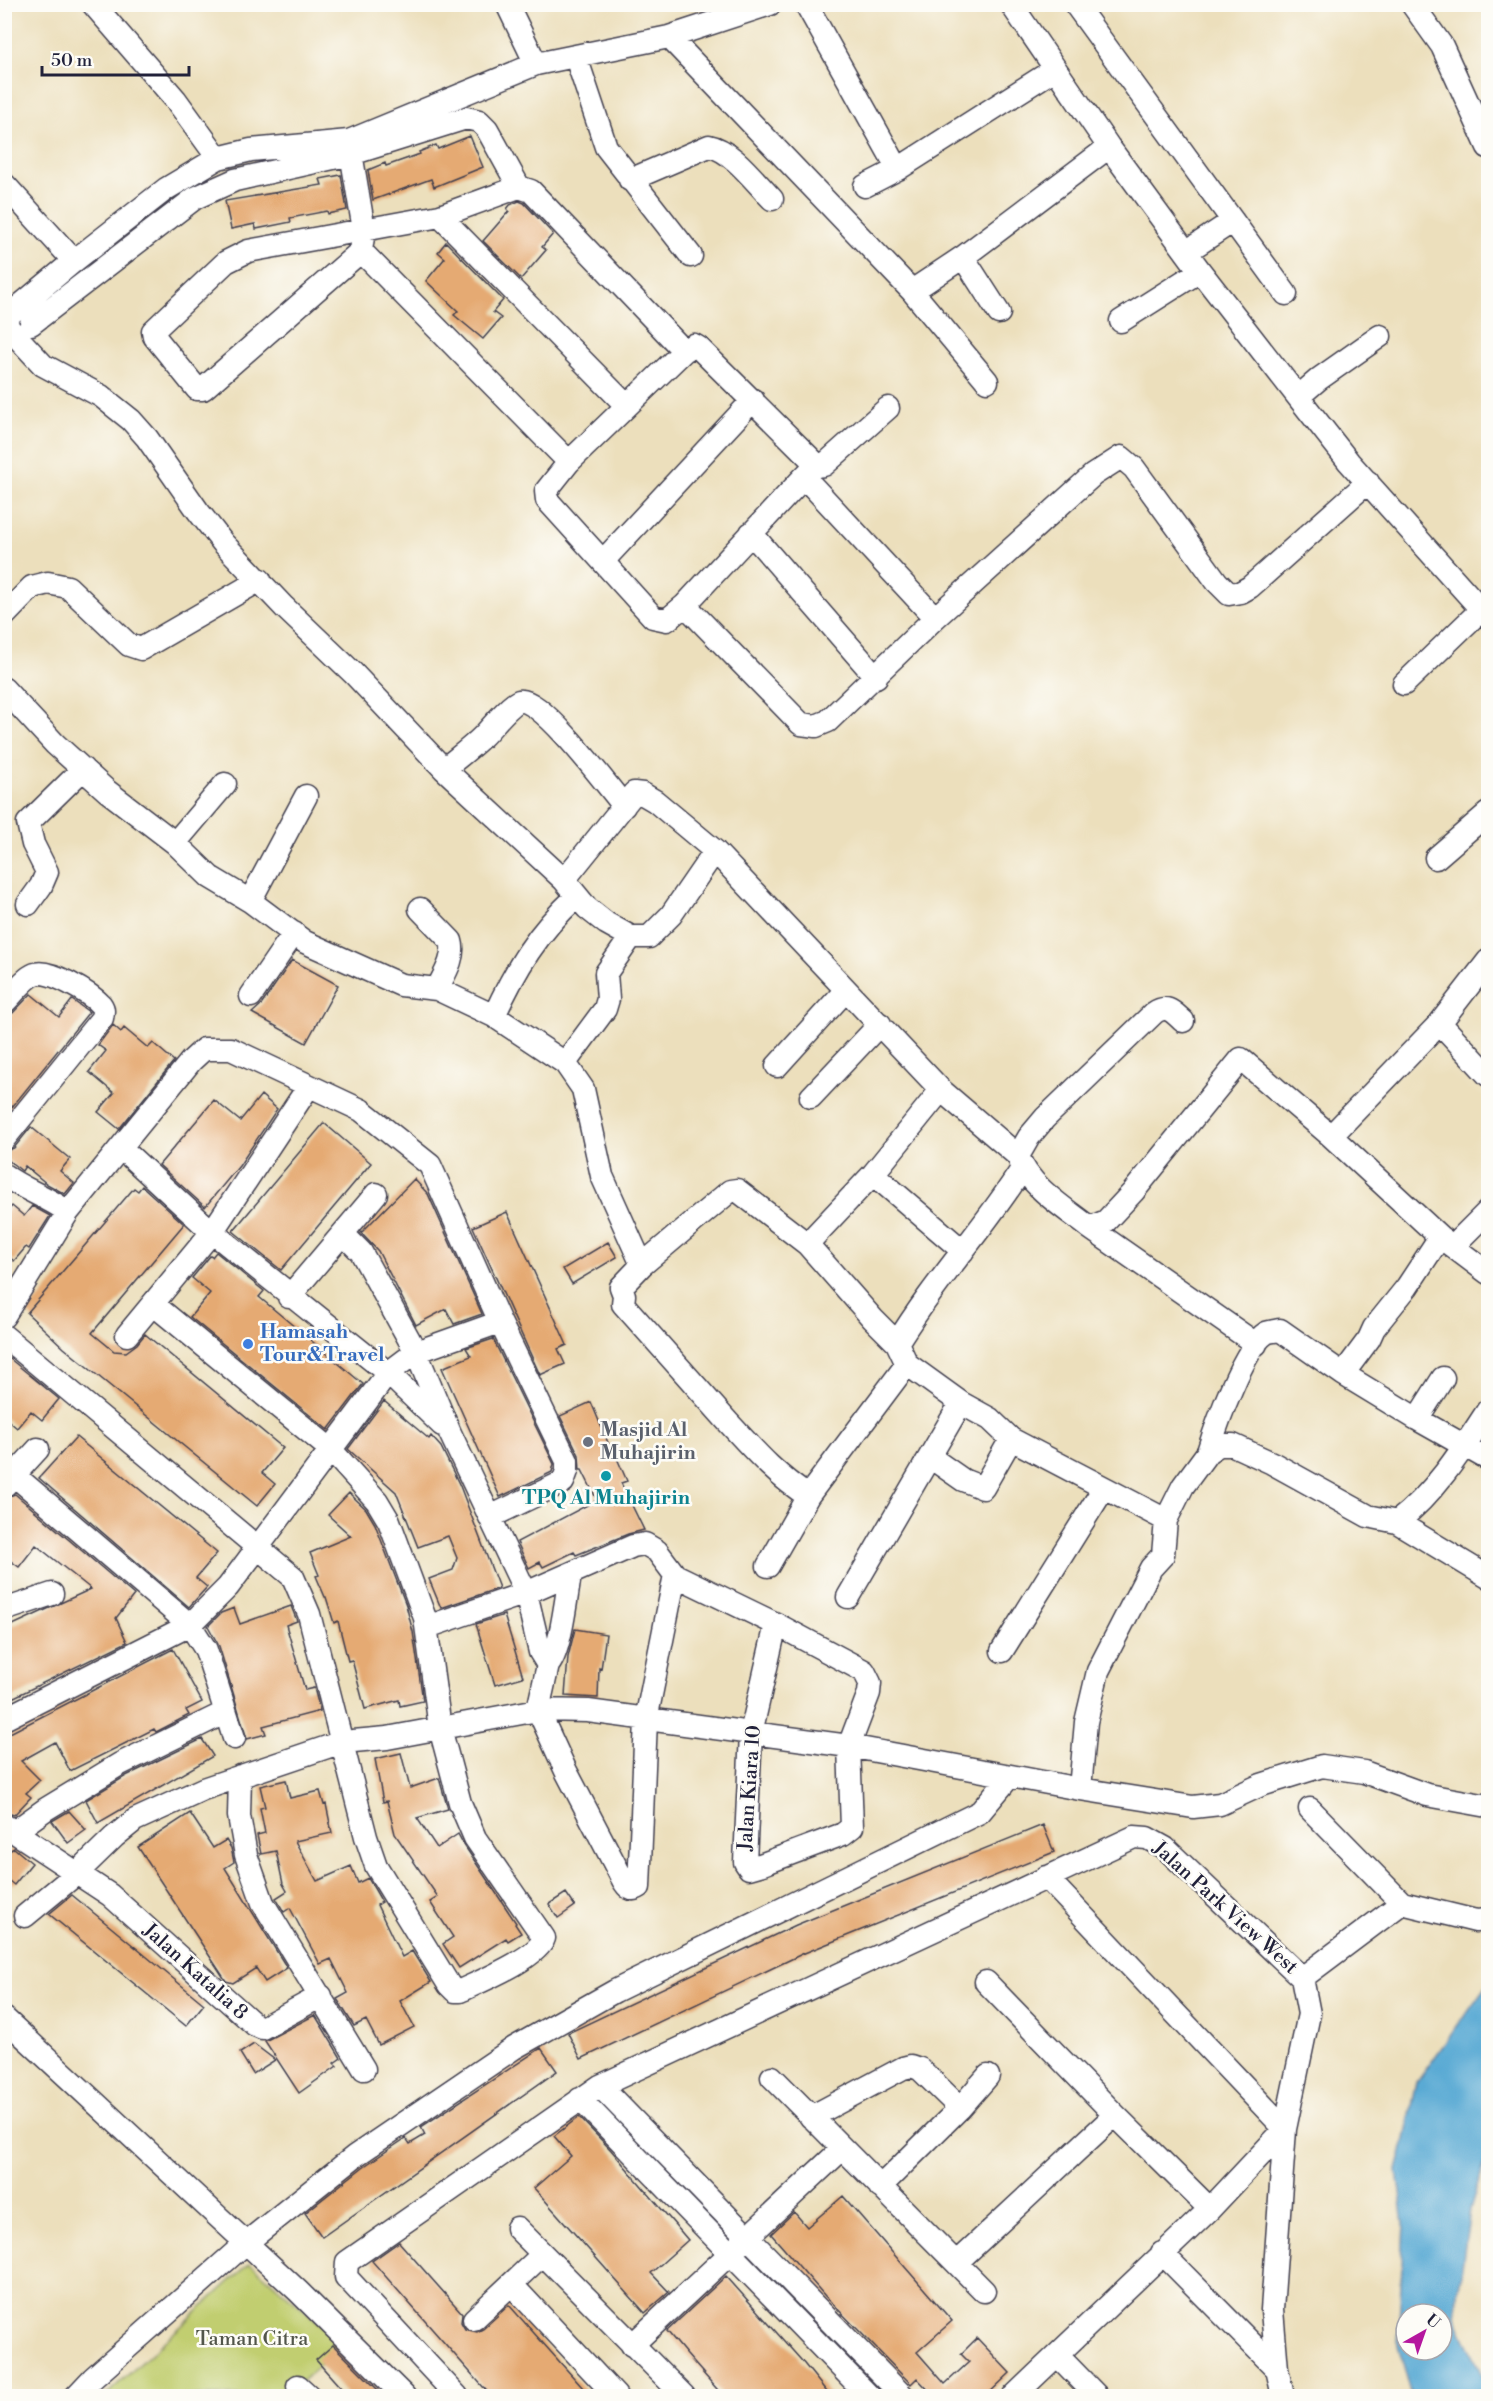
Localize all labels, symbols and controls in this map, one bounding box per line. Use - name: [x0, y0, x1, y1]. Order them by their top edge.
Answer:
- scale bar: [42, 39, 189, 77]
- text: 50 m: [51, 49, 93, 72]
- place label: Hamasah Tour&Travel: [260, 1320, 385, 1368]
- marker: Hamasah Tour&Travel: [241, 1337, 255, 1351]
- place label: Masjid Al Muhajirin: [600, 1418, 697, 1466]
- marker: Masjid Al Muhajirin: [581, 1435, 595, 1449]
- marker: TPQ Al Muhajirin: [599, 1469, 613, 1483]
- place label: TPQ Al Muhajirin: [522, 1486, 691, 1511]
- street label: Jalan Kiara 10: [733, 1724, 767, 1853]
- street label: Jalan Park View West: [1146, 1835, 1303, 1980]
- street label: Jalan Katalia 8: [137, 1918, 253, 2026]
- north arrow: [1394, 2302, 1454, 2362]
- text: U: [1422, 2310, 1445, 2333]
- park label: Taman Citra: [196, 2327, 309, 2352]

